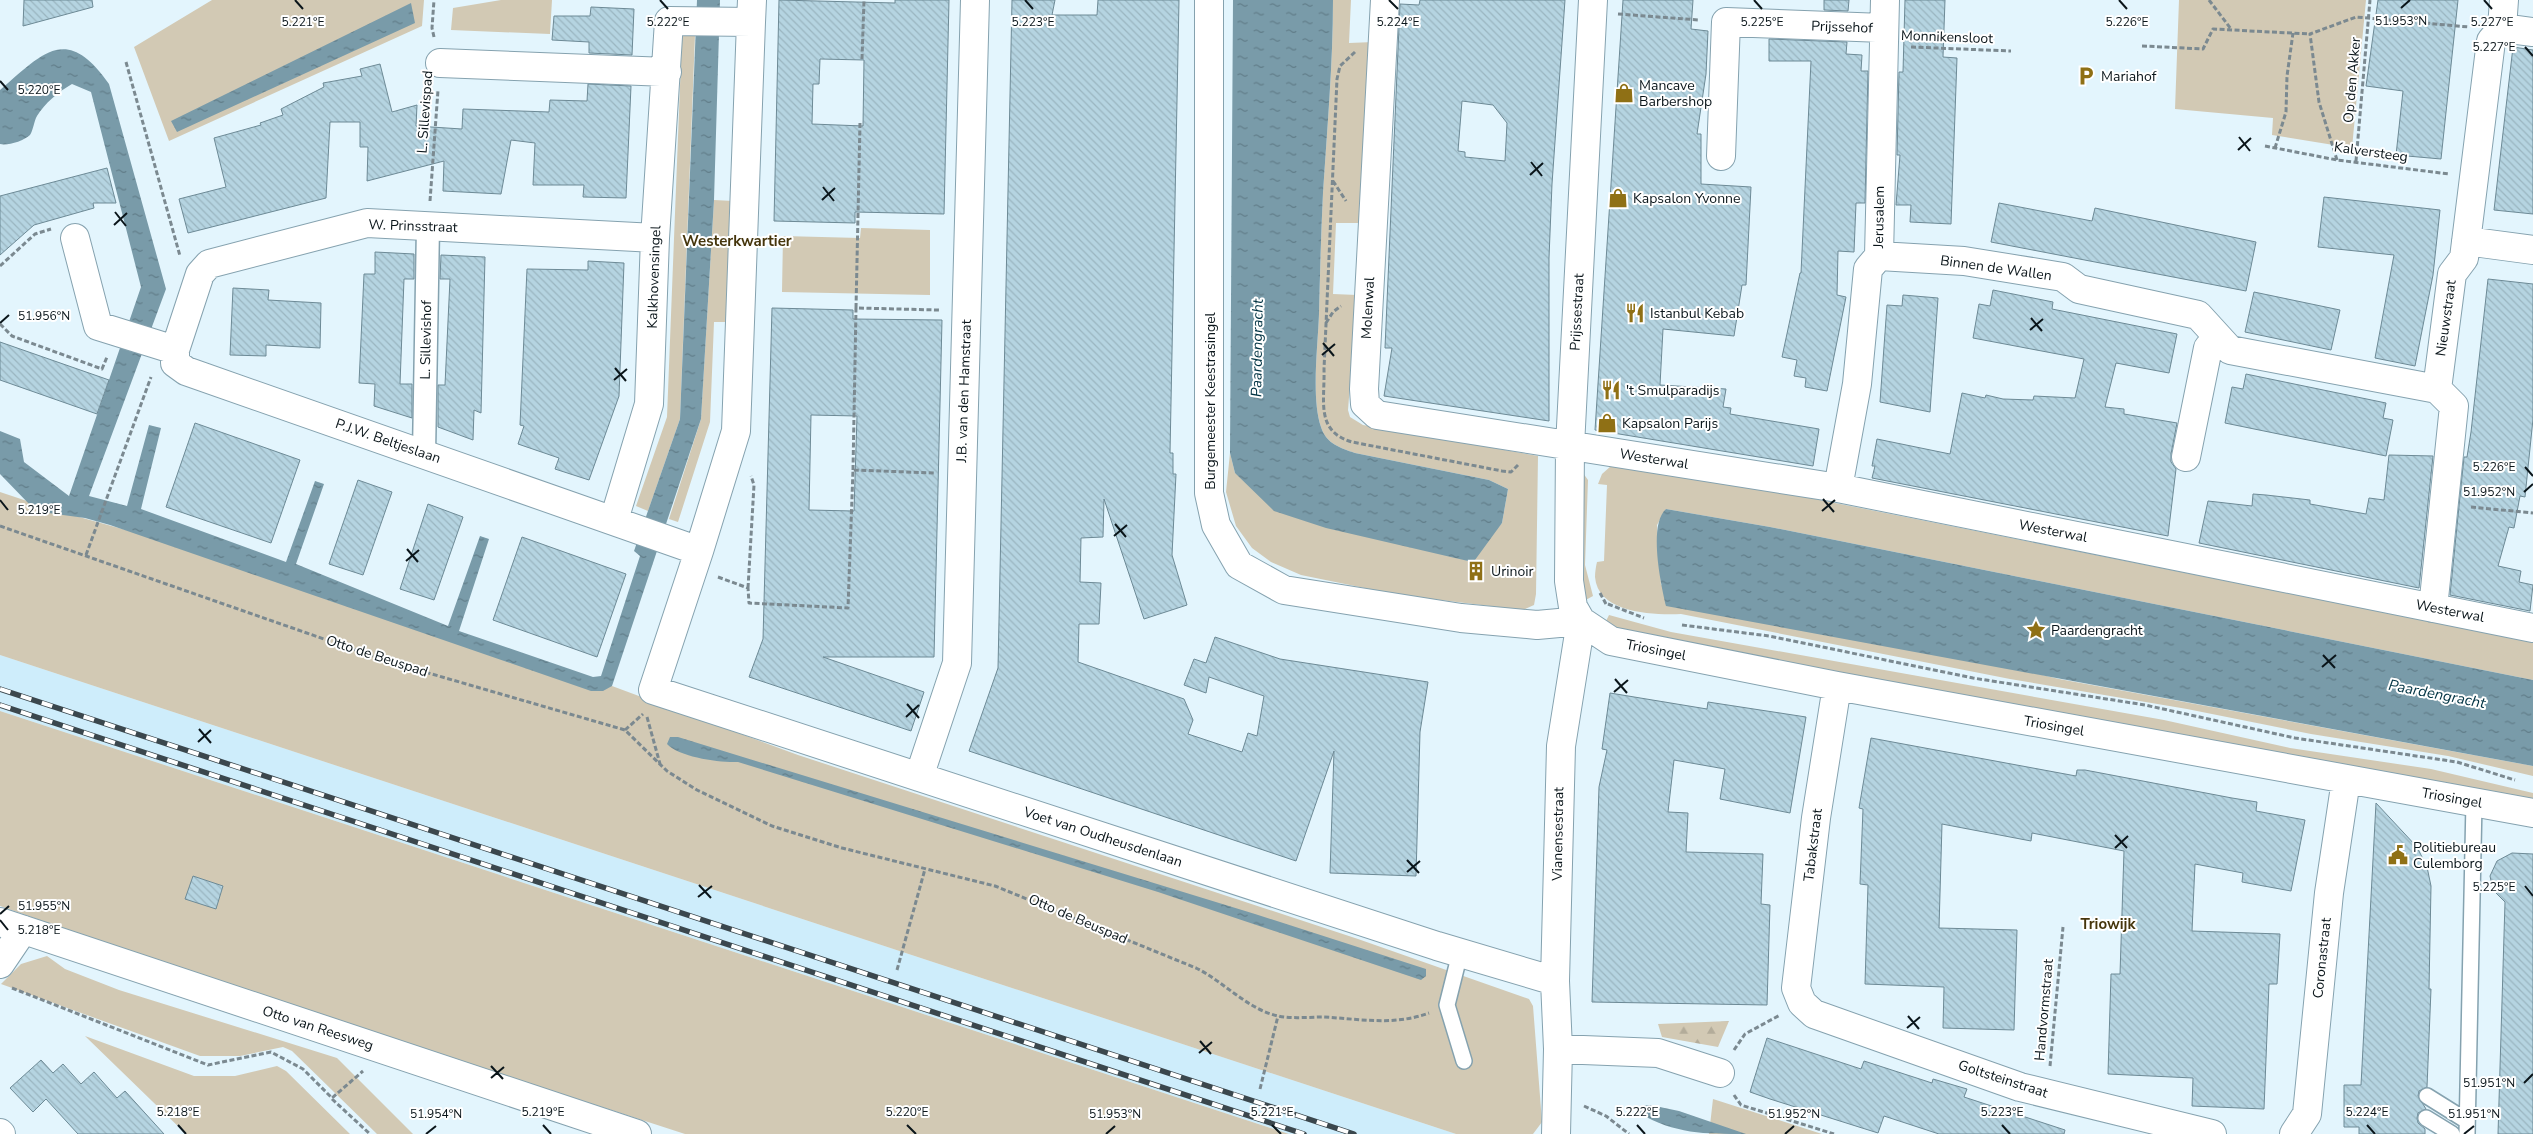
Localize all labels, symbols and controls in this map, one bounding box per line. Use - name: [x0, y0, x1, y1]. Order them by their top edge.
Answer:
- text: 51.953°N: [2375, 13, 2427, 29]
- text: 5.221°E: [282, 14, 324, 30]
- text: 5.222°E: [647, 14, 689, 30]
- text: 5.223°E: [1012, 14, 1054, 30]
- text: 5.224°E: [1377, 14, 1419, 30]
- text: 5.225°E: [1741, 14, 1783, 30]
- text: 5.226°E: [2106, 14, 2148, 30]
- text: 5.227°E: [2471, 14, 2513, 30]
- street label: Prijssehof: [1811, 16, 1873, 38]
- street label: Monnikensloot: [1901, 26, 1994, 48]
- street label: Op den Akker: [2339, 36, 2365, 124]
- text: 5.227°E: [2473, 39, 2515, 55]
- parking icon: Mariahof: [2075, 65, 2097, 87]
- place label: Mariahof: [2101, 67, 2157, 86]
- street label: L. Sillevispad: [413, 70, 437, 154]
- place label: Mancave Barbershop: [1639, 76, 1712, 111]
- text: 5.220°E: [18, 82, 60, 98]
- shop icon: Mancave Barbershop: [1613, 82, 1635, 104]
- street label: Kalversteeg: [2333, 137, 2409, 167]
- street label: Jerusalem: [1869, 186, 1889, 249]
- shop icon: Kapsalon Yvonne: [1607, 187, 1629, 209]
- place label: Kapsalon Yvonne: [1633, 189, 1740, 208]
- street label: W. Prinsstraat: [368, 215, 458, 237]
- street label: Kalkhovensingel: [643, 224, 665, 329]
- district label: Westerkwartier: [682, 231, 792, 251]
- street label: Binnen de Wallen: [1939, 251, 2053, 285]
- street label: Prijssestraat: [1565, 273, 1589, 351]
- street label: Molenwal: [1357, 276, 1379, 340]
- street label: Nieuwstraat: [2431, 279, 2461, 357]
- water label: Paardengracht: [1246, 298, 1268, 397]
- street label: L. Sillevishof: [416, 300, 436, 380]
- restaurant icon: Istanbul Kebab: [1624, 302, 1646, 324]
- place label: Istanbul Kebab: [1650, 304, 1744, 323]
- text: 51.956°N: [18, 308, 70, 324]
- street label: Burgemeester Keestrasingel: [1201, 311, 1220, 490]
- street label: J.B. van den Hamstraat: [952, 319, 976, 464]
- restaurant icon: 't Smulparadijs: [1600, 379, 1622, 401]
- place label: 't Smulparadijs: [1626, 381, 1720, 400]
- shop icon: Kapsalon Parijs: [1596, 412, 1618, 434]
- street label: P.J.W. Beltjeslaan: [333, 414, 443, 468]
- place label: Kapsalon Parijs: [1622, 414, 1718, 433]
- street label: Westerwal: [1618, 444, 1691, 474]
- text: 5.226°E: [2473, 459, 2515, 475]
- text: 51.952°N: [2463, 484, 2515, 500]
- text: 5.219°E: [18, 502, 60, 518]
- street label: Westerwal: [2017, 515, 2090, 547]
- building icon: Urinoir: [1465, 560, 1487, 582]
- place label: Urinoir: [1491, 562, 1533, 581]
- street label: Westerwal: [2414, 595, 2487, 627]
- place icon: Paardengracht: [2025, 619, 2047, 641]
- place label: Paardengracht: [2051, 621, 2143, 640]
- street label: Otto de Beuspad: [324, 631, 430, 681]
- street label: Triosingel: [1624, 635, 1689, 665]
- water label: Paardengracht: [2387, 675, 2488, 713]
- street label: Triosingel: [2022, 711, 2087, 741]
- street label: Triosingel: [2420, 783, 2485, 813]
- street label: Vianensestraat: [1548, 787, 1568, 882]
- street label: Voet van Oudheusdenlaan: [1020, 802, 1185, 872]
- street label: Tabakstraat: [1799, 807, 1827, 883]
- place label: Politiebureau Culemborg: [2413, 838, 2496, 873]
- public building icon: Politiebureau Culemborg: [2387, 844, 2409, 866]
- text: 5.225°E: [2473, 879, 2515, 895]
- street label: Otto de Beuspad: [1025, 890, 1131, 948]
- text: 51.955°N: [18, 898, 70, 914]
- district label: Triowijk: [2081, 914, 2136, 934]
- street label: Coronastraat: [2308, 917, 2336, 999]
- text: 5.218°E: [18, 922, 60, 938]
- street label: Handvormstraat: [2030, 958, 2058, 1062]
- street label: Otto van Reesweg: [260, 1001, 376, 1055]
- street label: Goltsteinstraat: [1956, 1056, 2050, 1102]
- text: 51.951°N: [2463, 1075, 2515, 1091]
- text: 5.218°E: [157, 1104, 199, 1120]
- text: 5.219°E: [522, 1104, 564, 1120]
- text: 5.220°E: [886, 1104, 928, 1120]
- text: 5.221°E: [1251, 1104, 1293, 1120]
- text: 5.222°E: [1616, 1104, 1658, 1120]
- text: 5.223°E: [1981, 1104, 2023, 1120]
- text: 5.224°E: [2346, 1104, 2388, 1120]
- text: 51.954°N: [410, 1106, 462, 1122]
- text: 51.953°N: [1089, 1106, 1141, 1122]
- text: 51.952°N: [1768, 1106, 1820, 1122]
- text: 51.951°N: [2448, 1106, 2500, 1122]

